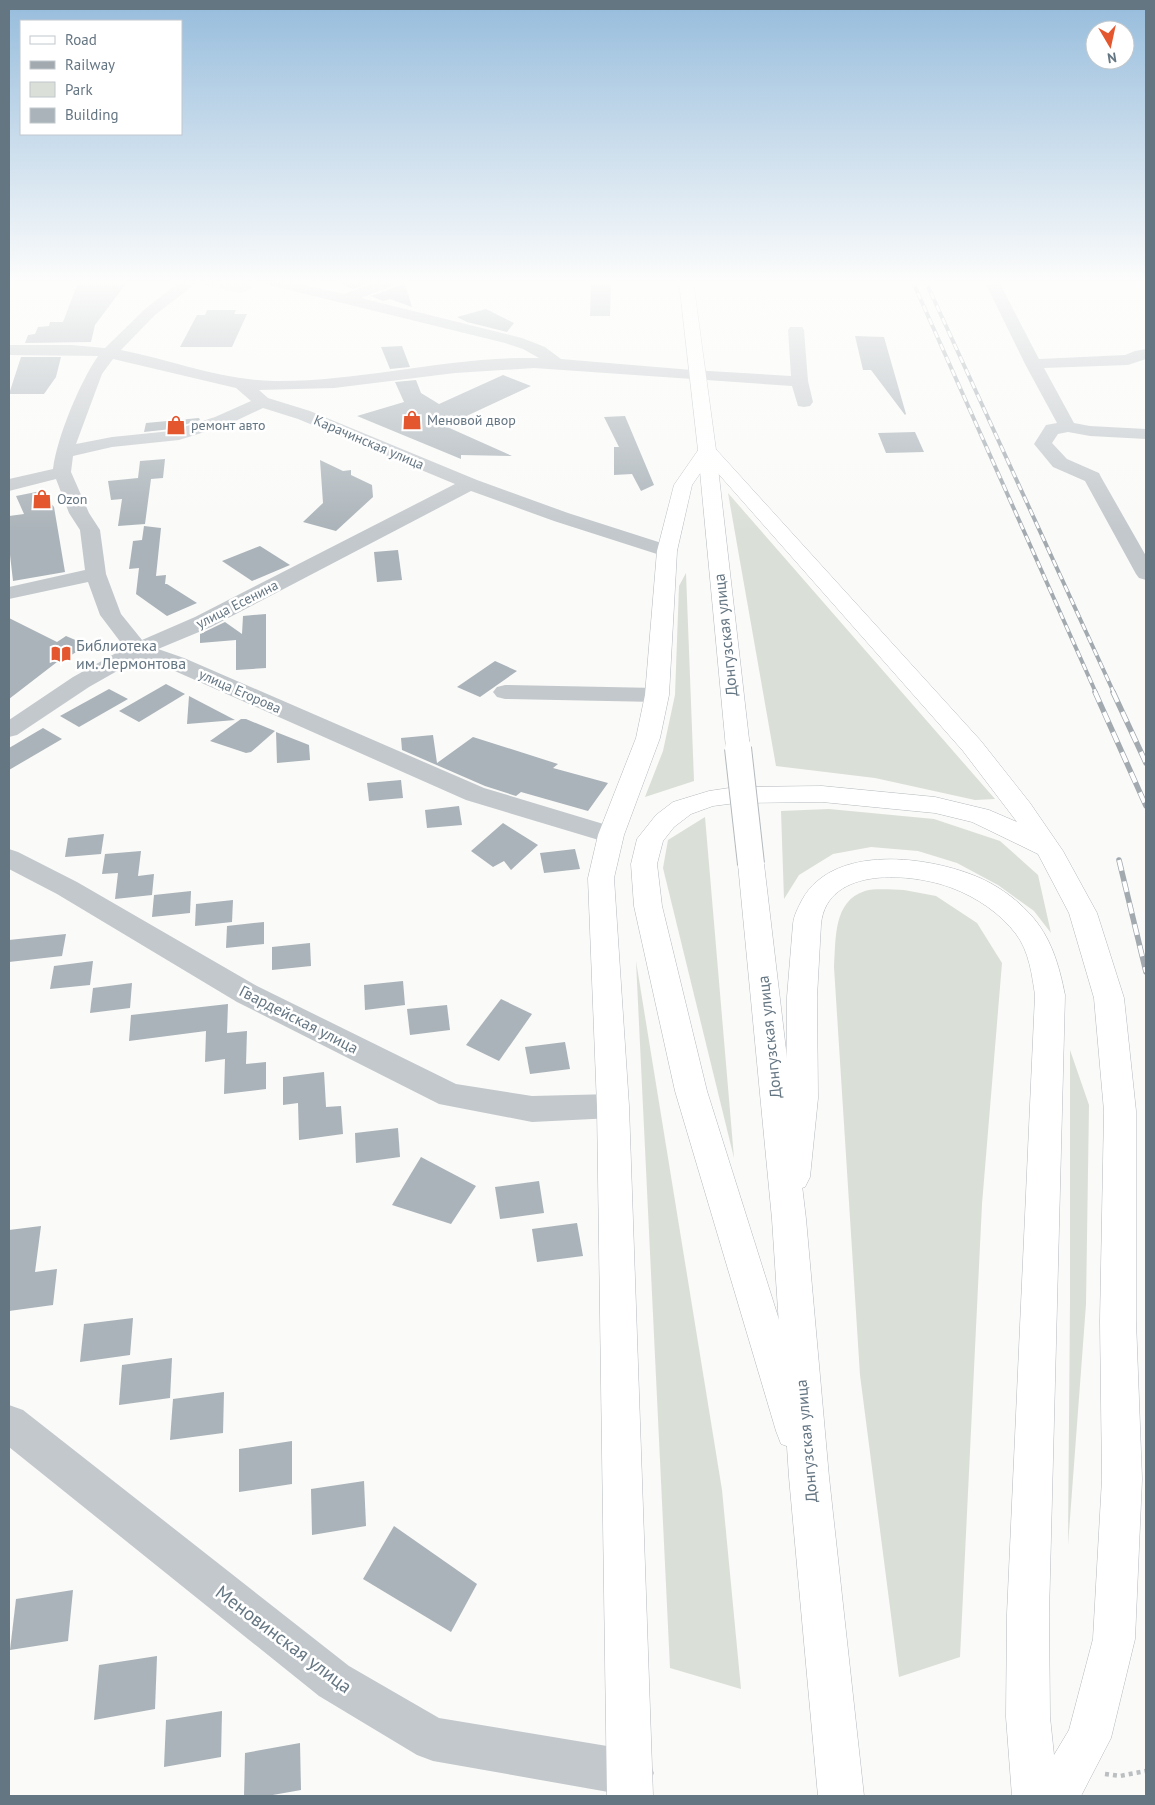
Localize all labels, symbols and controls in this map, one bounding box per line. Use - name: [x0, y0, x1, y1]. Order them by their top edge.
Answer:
- legend: [20, 20, 182, 135]
- north arrow: [1085, 20, 1135, 70]
- text: Road: [65, 30, 97, 49]
- text: N: [1106, 48, 1118, 67]
- text: Railway: [65, 55, 115, 74]
- text: Park: [65, 80, 93, 99]
- text: Building: [65, 105, 119, 124]
- shop icon: Меновой двор: [401, 409, 423, 431]
- street label: Карачинская улица: [311, 411, 427, 473]
- place label: Меновой двор: [427, 411, 516, 429]
- shop icon: ремонт авто: [165, 414, 187, 436]
- place label: ремонт авто: [191, 416, 265, 434]
- shop icon: Ozon: [31, 488, 53, 510]
- place label: Ozon: [57, 490, 87, 508]
- street label: Донгузская улица: [709, 573, 741, 697]
- street label: улица Есенина: [193, 576, 281, 632]
- place label: Библиотека им. Лермонтова: [76, 635, 186, 673]
- library icon: Библиотека им. Лермонтова: [50, 643, 72, 665]
- street label: улица Егорова: [196, 665, 284, 717]
- street label: Донгузская улица: [753, 975, 785, 1099]
- street label: Гвардейская улица: [236, 980, 362, 1058]
- street label: Донгузская улица: [791, 1379, 821, 1503]
- street label: Меновинская улица: [211, 1580, 357, 1698]

